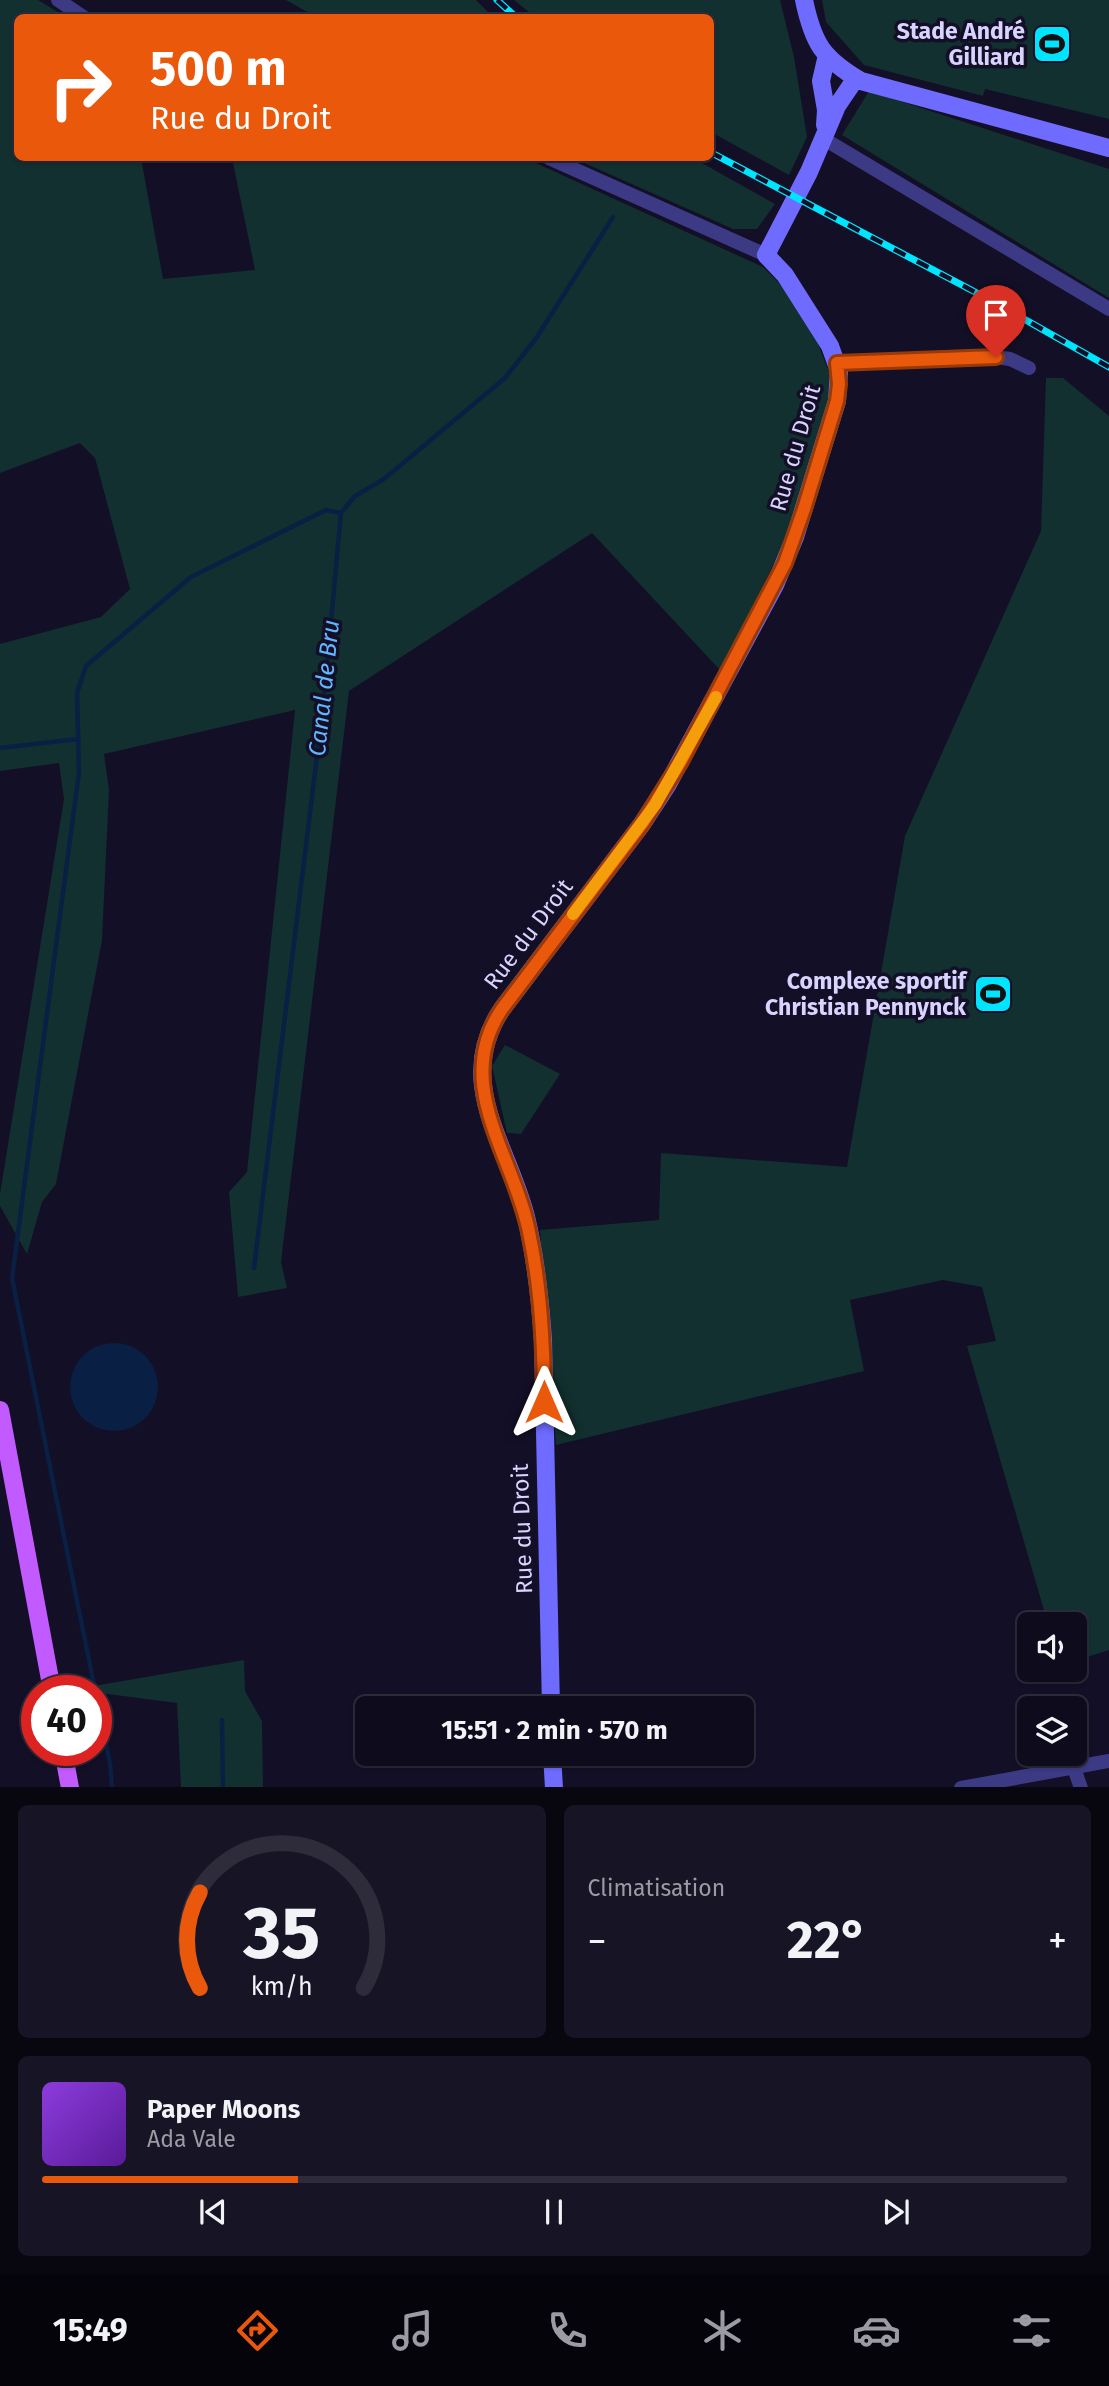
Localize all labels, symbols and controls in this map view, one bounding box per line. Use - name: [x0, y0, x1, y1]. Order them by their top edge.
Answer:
- place label: Stade André Gilliard: [897, 17, 1025, 71]
- sports icon: Stade André Gilliard: [1031, 23, 1073, 65]
- text: 500 m: [150, 39, 287, 98]
- icon: right: [35, 42, 126, 133]
- text: Rue du Droit: [150, 99, 331, 137]
- pin: [966, 285, 1026, 357]
- icon: arrive: [977, 296, 1015, 334]
- street label: Rue du Droit: [764, 381, 827, 515]
- water label: Canal de Bru: [303, 618, 345, 758]
- street label: Rue du Droit: [478, 873, 579, 994]
- place label: Complexe sportif Christian Pennynck: [765, 967, 968, 1021]
- sports icon: Complexe sportif Christian Pennynck: [972, 973, 1014, 1015]
- position arrow: [507, 1365, 581, 1439]
- street label: Rue du Droit: [506, 1463, 538, 1595]
- map controls: [1017, 1612, 1087, 1766]
- button: sound: [1017, 1612, 1087, 1682]
- speed limit sign: 40: [21, 1675, 112, 1766]
- button: layers: [1017, 1696, 1087, 1766]
- text: 15:51 · 2 min · 570 m: [441, 1715, 668, 1746]
- text: Climatisation: [588, 1874, 725, 1902]
- text: 35: [242, 1890, 320, 1977]
- text: 22°: [787, 1909, 868, 1972]
- text: −: [588, 1918, 607, 1964]
- text: +: [1048, 1918, 1067, 1964]
- text: km/h: [251, 1971, 313, 2001]
- text: Paper Moons: [147, 2094, 300, 2125]
- text: Ada Vale: [147, 2125, 236, 2153]
- icon: previous: [194, 2193, 232, 2231]
- icon: pause: [535, 2193, 573, 2231]
- icon: next: [877, 2193, 915, 2231]
- icon: directions: [233, 2306, 282, 2355]
- icon: music: [388, 2306, 437, 2355]
- icon: phone: [543, 2306, 592, 2355]
- icon: climate: [698, 2306, 747, 2355]
- icon: car: [852, 2306, 901, 2355]
- icon: filters: [1007, 2306, 1056, 2355]
- text: 15:49: [53, 2311, 128, 2349]

